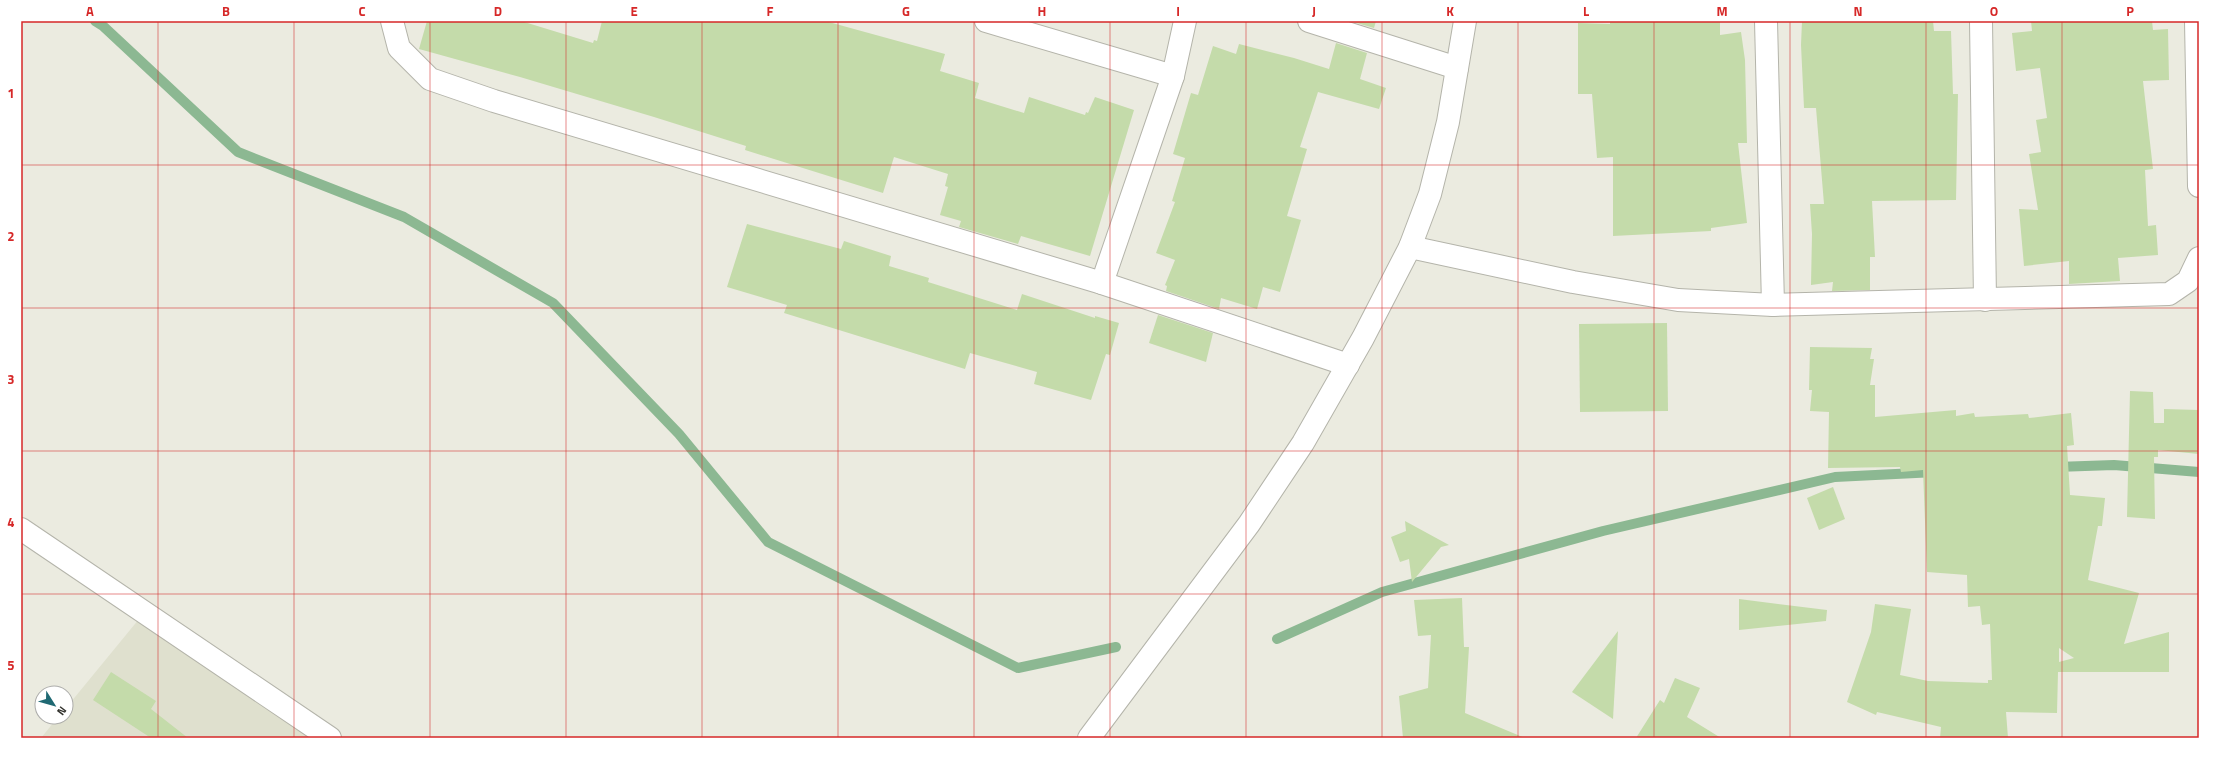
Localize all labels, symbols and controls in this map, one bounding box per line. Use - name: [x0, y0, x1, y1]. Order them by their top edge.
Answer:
- text: A: [86, 1, 94, 21]
- text: B: [222, 1, 230, 21]
- text: C: [358, 1, 366, 21]
- text: D: [494, 1, 502, 21]
- text: E: [630, 1, 638, 21]
- text: F: [767, 1, 774, 21]
- text: G: [902, 1, 910, 21]
- text: H: [1038, 1, 1046, 21]
- text: I: [1176, 1, 1180, 21]
- text: J: [1312, 1, 1316, 21]
- text: K: [1446, 1, 1454, 21]
- text: L: [1583, 1, 1589, 21]
- text: M: [1716, 1, 1728, 21]
- text: N: [1853, 1, 1863, 21]
- text: O: [1990, 1, 1998, 21]
- text: P: [2126, 1, 2134, 21]
- text: 1: [7, 83, 15, 103]
- text: 2: [7, 226, 15, 246]
- text: 3: [7, 369, 15, 389]
- text: 4: [7, 512, 15, 532]
- text: 5: [7, 655, 15, 675]
- north arrow: [34, 685, 74, 725]
- text: N: [53, 703, 71, 719]

